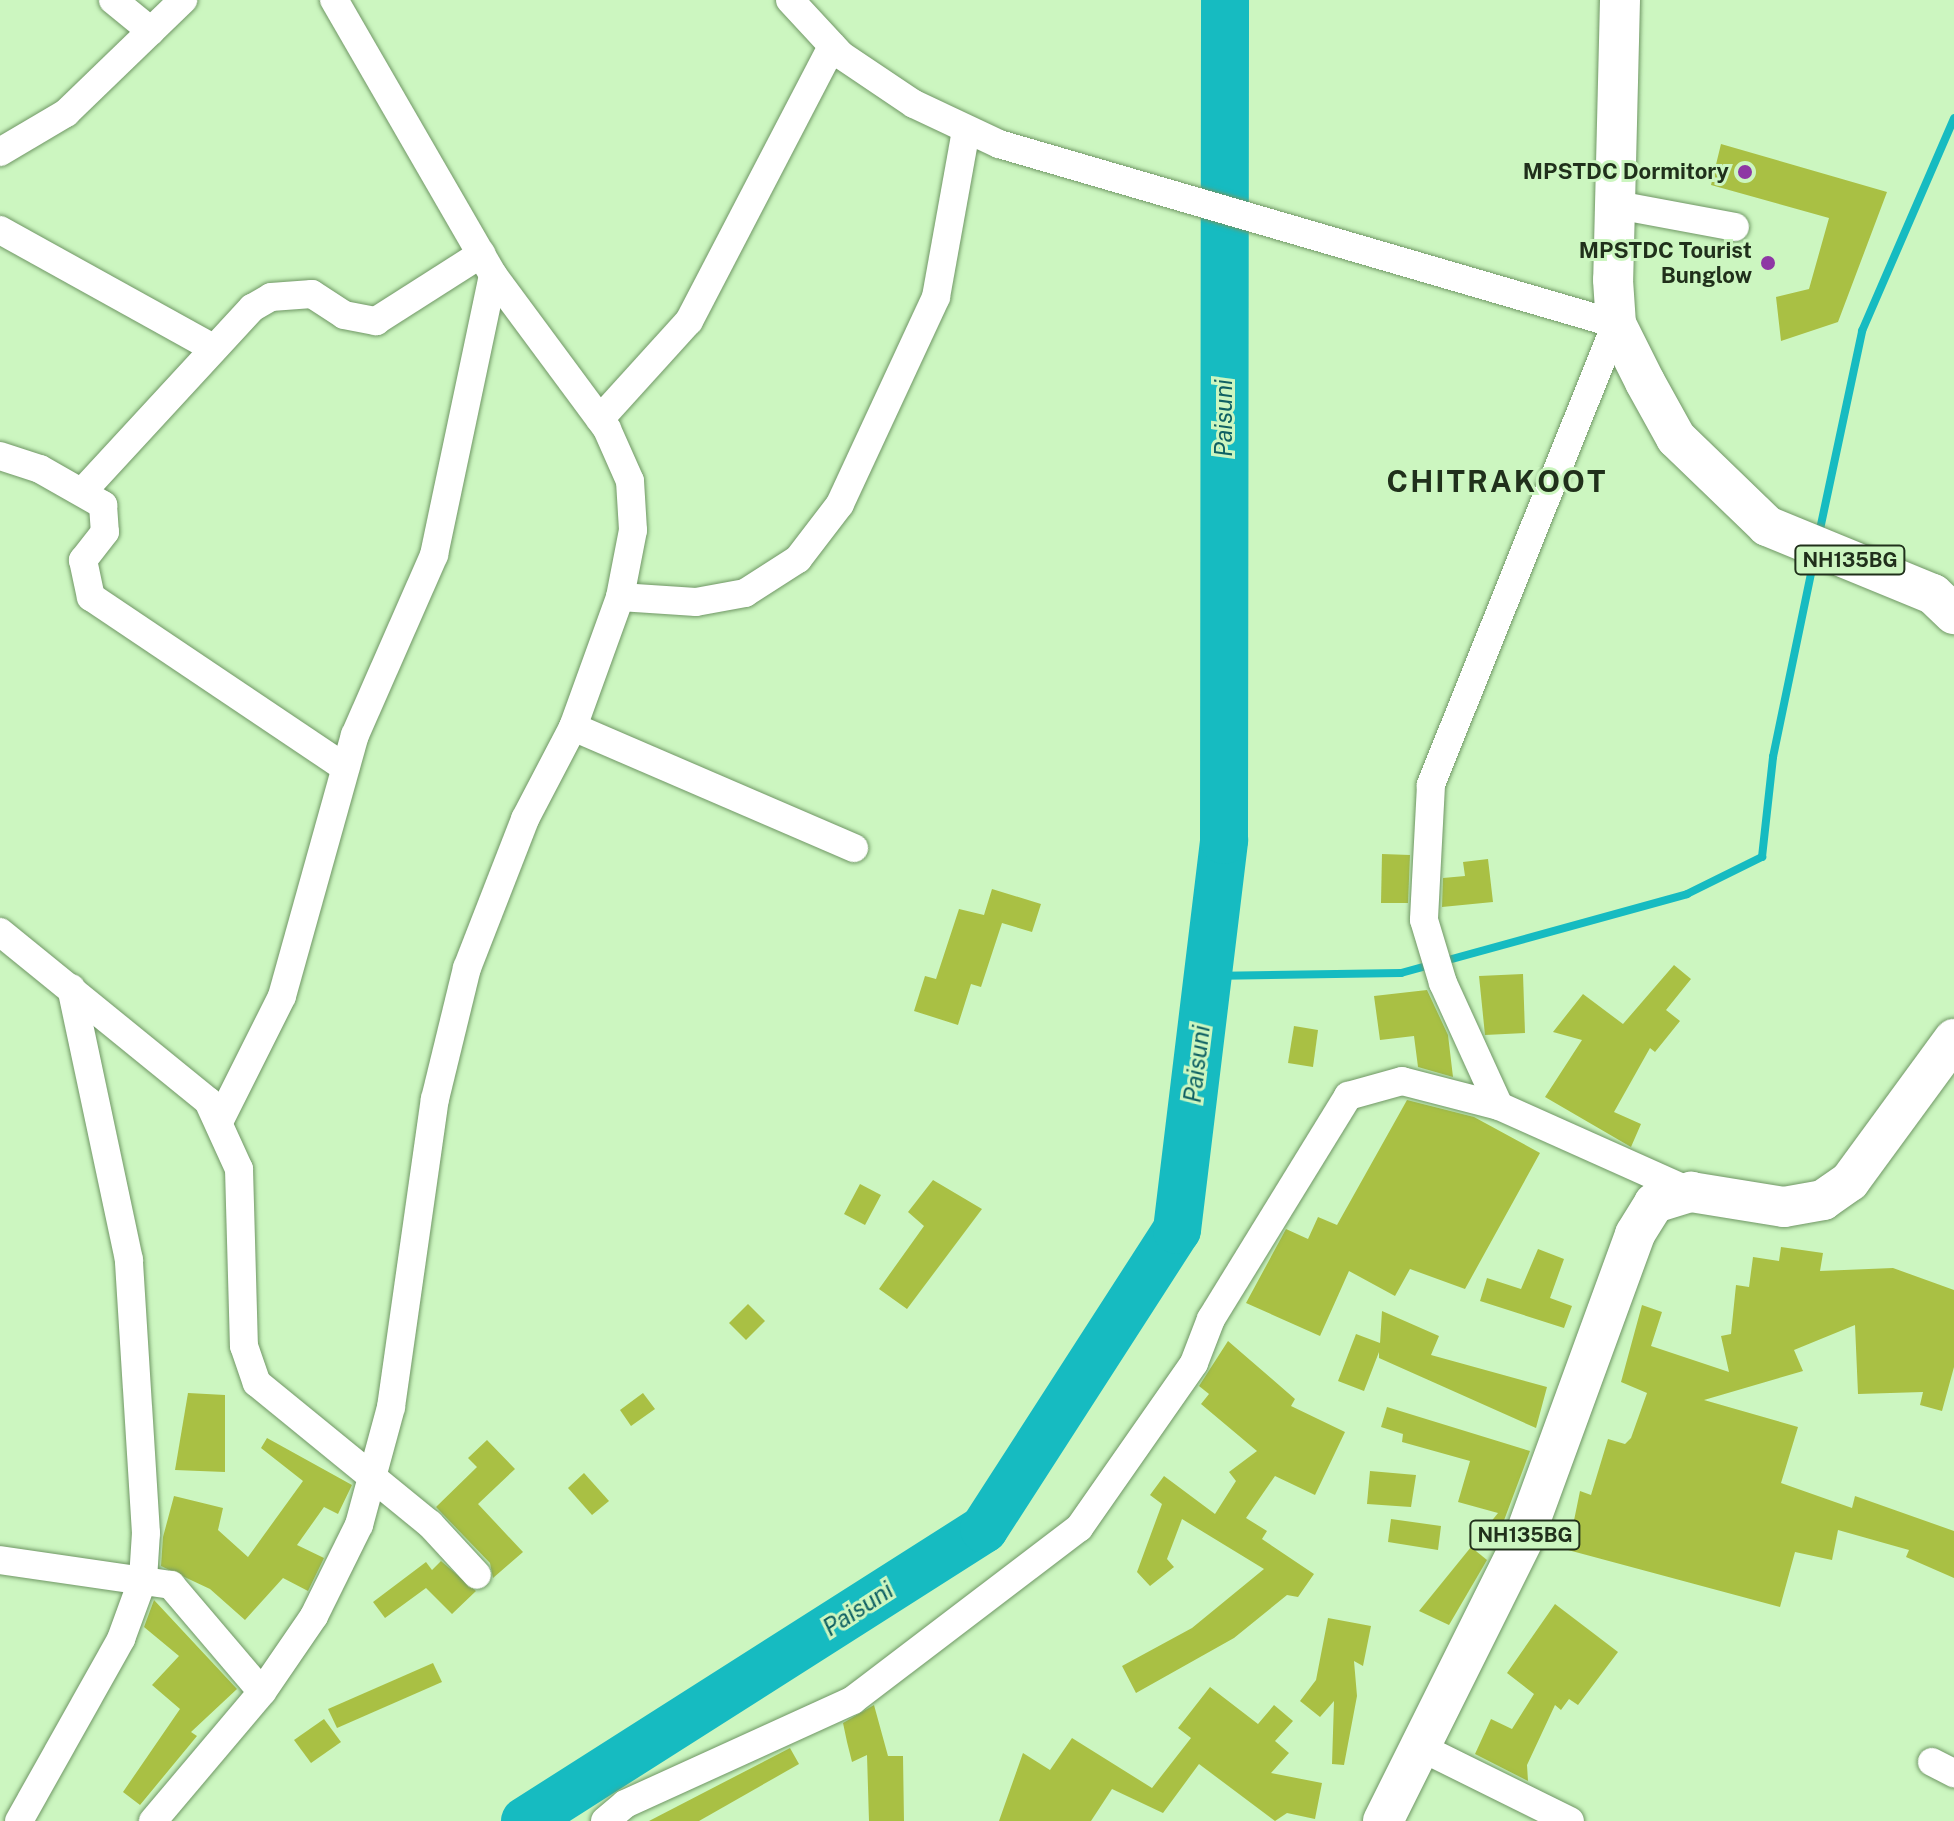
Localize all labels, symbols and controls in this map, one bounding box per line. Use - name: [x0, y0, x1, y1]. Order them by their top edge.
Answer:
- place label: MPSTDC Dormitory: [1523, 159, 1729, 185]
- marker: MPSTDC Dormitory: [1736, 163, 1754, 181]
- place label: MPSTDC Tourist Bunglow: [1579, 237, 1752, 288]
- marker: MPSTDC Tourist Bunglow: [1759, 254, 1777, 272]
- water label: Paisuni: [1210, 379, 1238, 457]
- district label: CHITRAKOOT: [1387, 463, 1607, 499]
- road number: NH135BG: [1794, 544, 1906, 576]
- water label: Paisuni: [1178, 1024, 1216, 1104]
- road number: NH135BG: [1469, 1519, 1581, 1551]
- water label: Paisuni: [818, 1576, 898, 1642]

